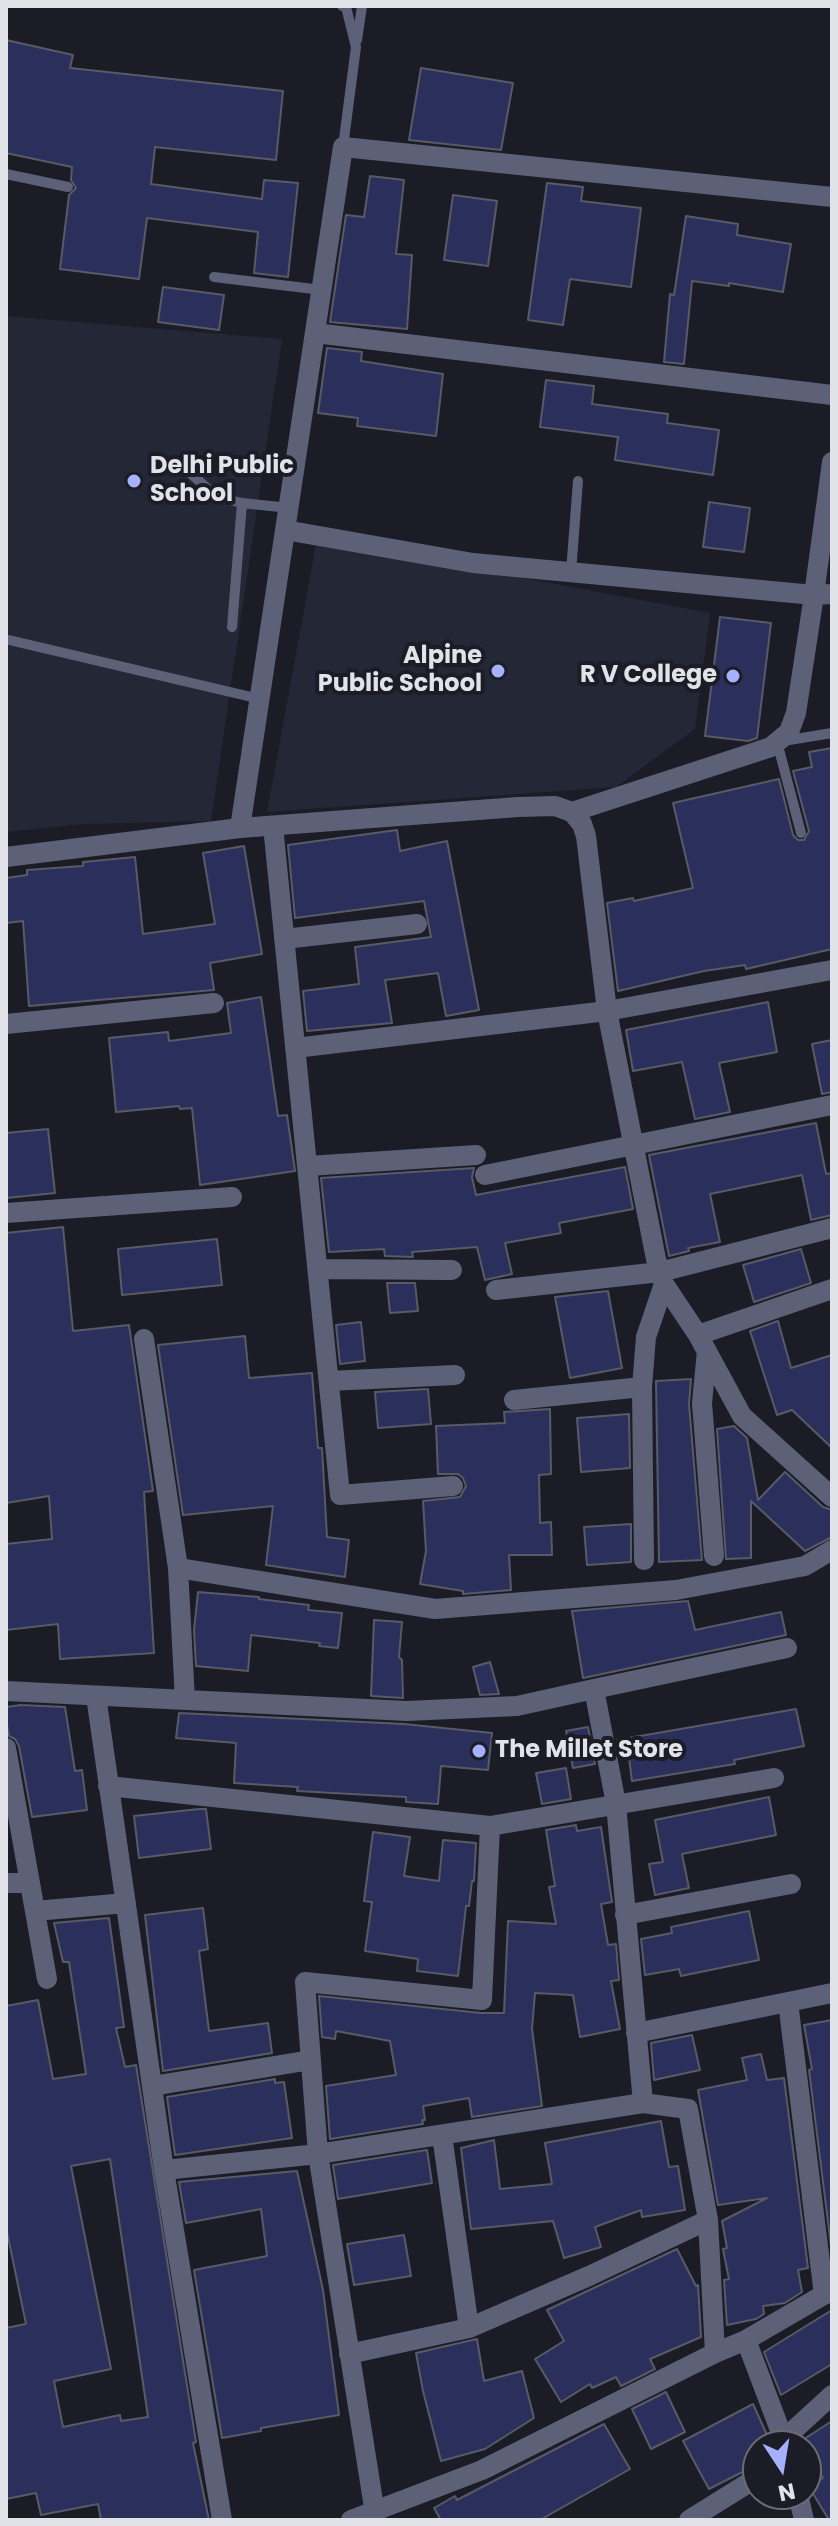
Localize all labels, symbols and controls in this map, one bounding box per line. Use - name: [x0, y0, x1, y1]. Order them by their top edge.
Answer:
- place label: Delhi Public School: [150, 453, 294, 509]
- marker: Delhi Public School: [125, 472, 143, 490]
- place label: Alpine Public School: [318, 643, 482, 699]
- marker: Alpine Public School: [489, 662, 507, 680]
- place label: R V College: [580, 662, 717, 690]
- marker: R V College: [724, 667, 742, 685]
- place label: The Millet Store: [495, 1737, 683, 1765]
- marker: The Millet Store: [470, 1742, 488, 1760]
- north arrow: [742, 2430, 822, 2510]
- text: N: [775, 2475, 798, 2509]

